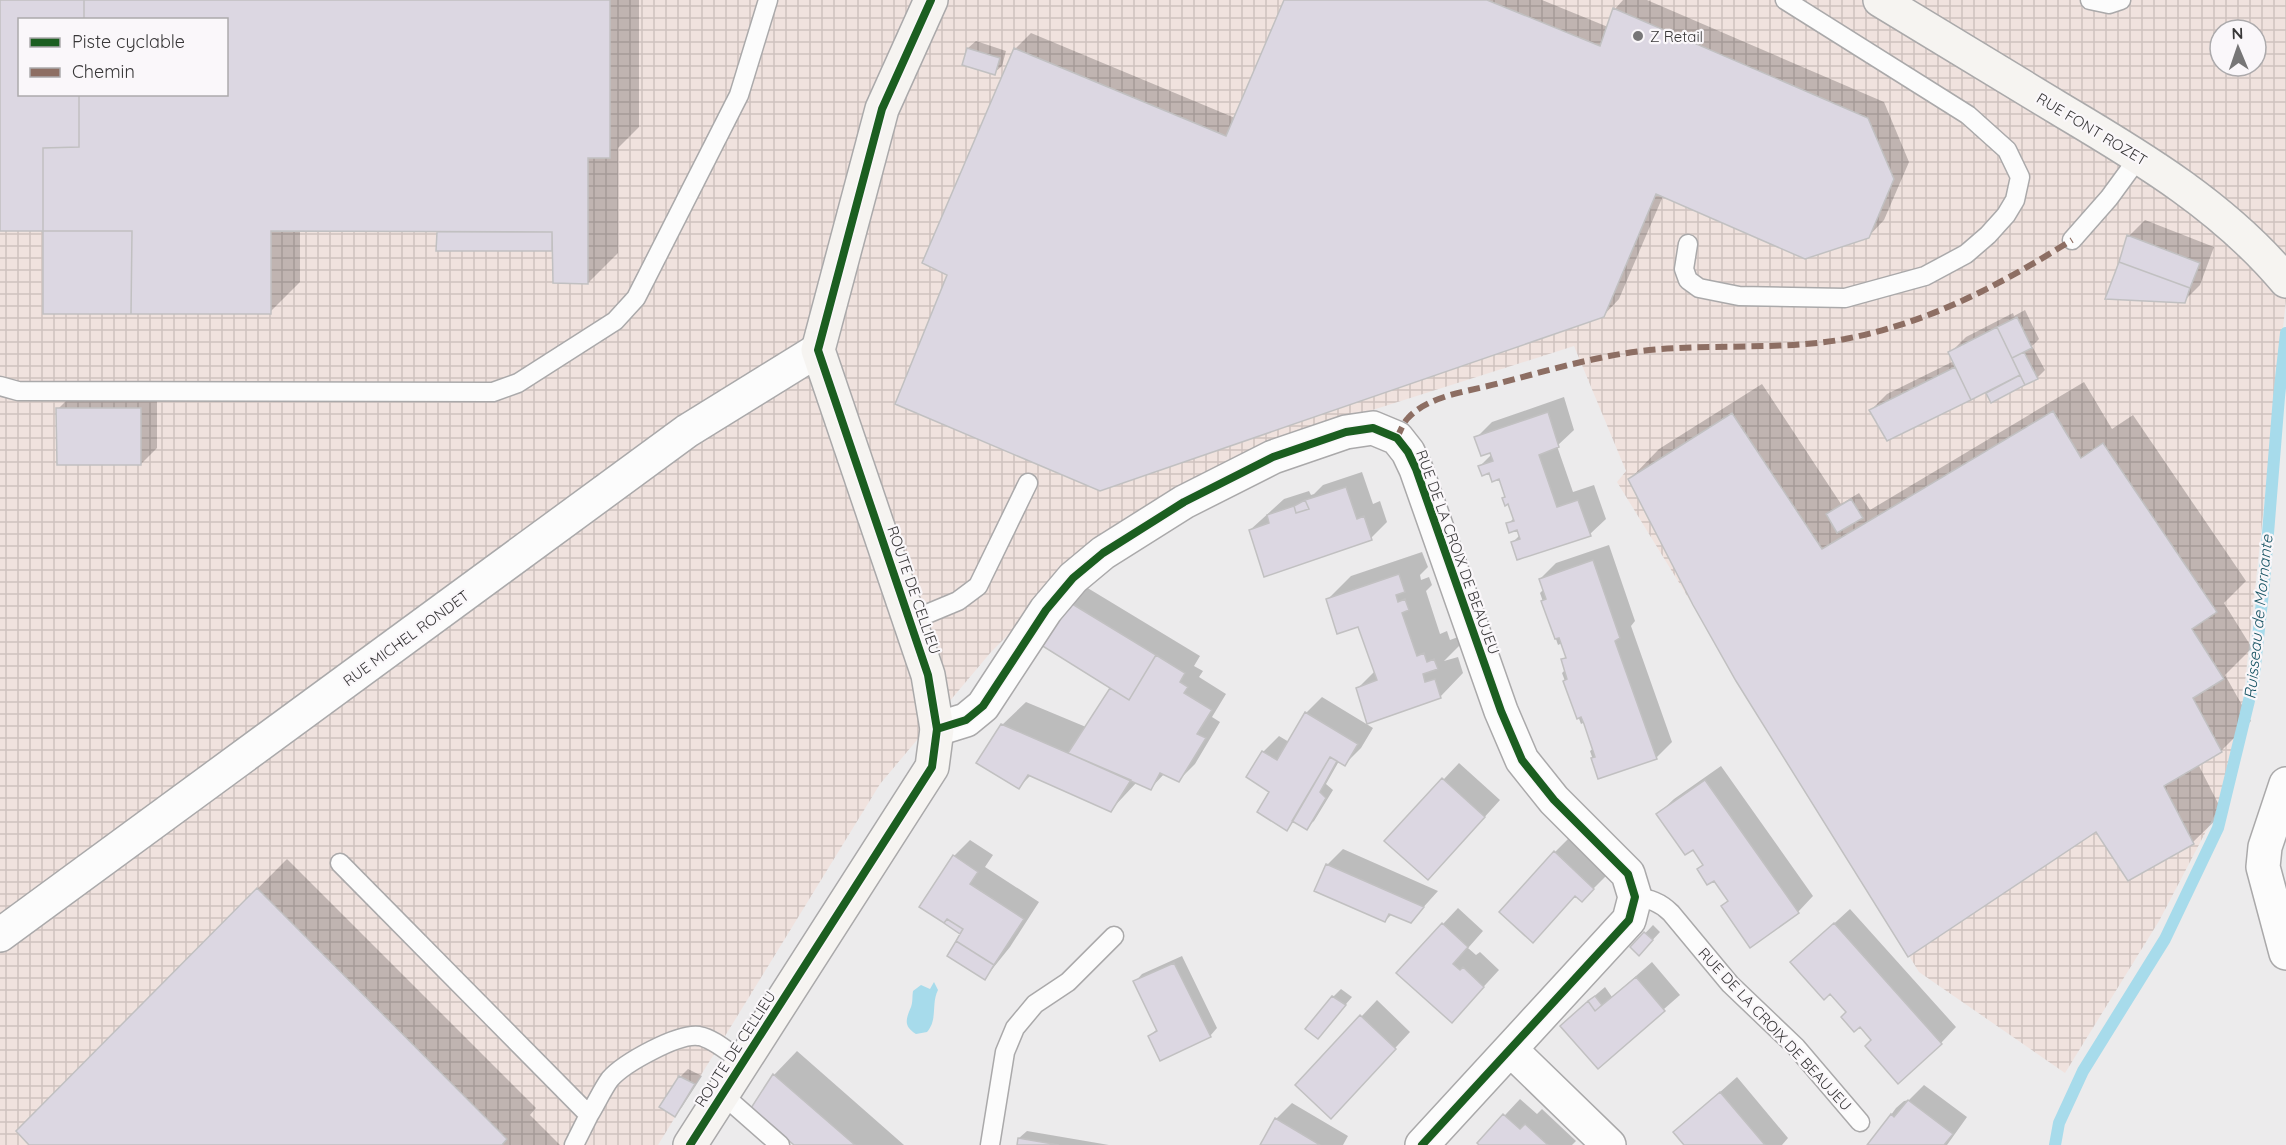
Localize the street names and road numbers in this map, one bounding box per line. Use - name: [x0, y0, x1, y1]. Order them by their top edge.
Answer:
- street label: RUE FONT ROZET: [2033, 89, 2151, 169]
- street label: RUE DE LA CROIX DE BEAUJEU: [1412, 447, 1504, 657]
- street label: ROUTE DE CELLIEU: [883, 523, 945, 657]
- street label: RUE MICHEL RONDET: [339, 586, 473, 690]
- street label: RUE DE LA CROIX DE BEAUJEU: [1694, 943, 1856, 1115]
- street label: ROUTE DE CELLIEU: [690, 987, 780, 1111]

